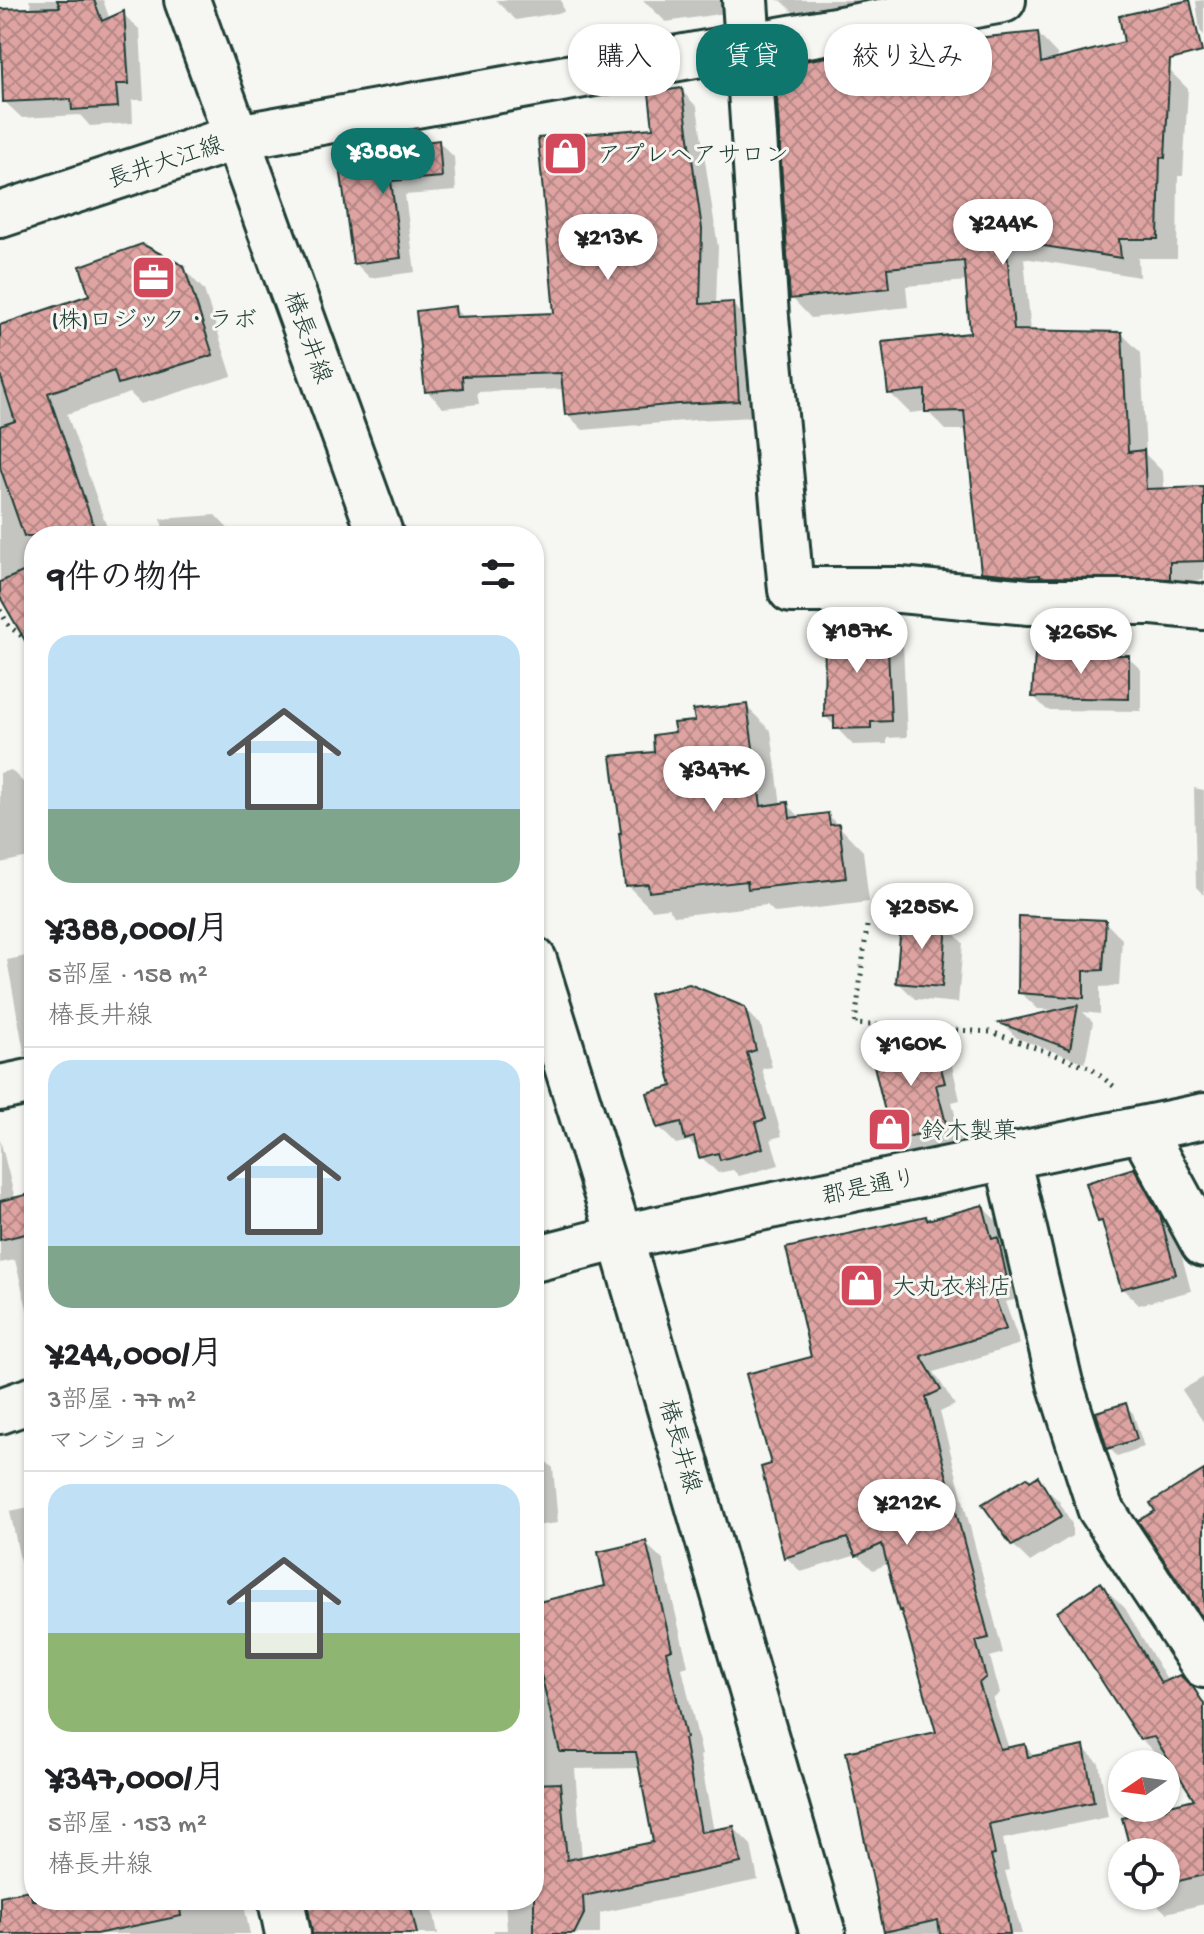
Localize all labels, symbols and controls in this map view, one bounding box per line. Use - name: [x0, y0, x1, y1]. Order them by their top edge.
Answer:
- chip: 購入: [568, 24, 680, 96]
- chip: 賃貸: [696, 24, 808, 96]
- chip: 絞り込み: [824, 24, 992, 96]
- pin: ¥388K: [327, 128, 439, 196]
- shop icon: アプレヘアサロン: [542, 130, 590, 178]
- street label: 長井大江線: [104, 131, 228, 197]
- text: ¥388K: [349, 138, 417, 169]
- place label: アプレヘアサロン: [597, 142, 789, 172]
- pin: ¥244K: [947, 199, 1059, 267]
- text: ¥244K: [971, 209, 1035, 240]
- pin: ¥213K: [552, 214, 664, 282]
- text: ¥213K: [576, 224, 640, 255]
- office icon: (株)ロジック・ラボ: [130, 253, 178, 301]
- street label: 椿長井線: [276, 288, 337, 388]
- place label: (株)ロジック・ラボ: [51, 307, 257, 337]
- icon: filters: [476, 552, 520, 596]
- text: 9件の物件: [48, 561, 201, 601]
- pin: ¥187K: [801, 607, 913, 675]
- pin: ¥265K: [1025, 608, 1137, 676]
- text: ¥187K: [825, 617, 889, 648]
- text: ¥265K: [1048, 618, 1114, 649]
- icon: home: [212, 687, 356, 831]
- pin: ¥347K: [658, 746, 770, 814]
- text: ¥347K: [681, 756, 747, 787]
- pin: ¥285K: [866, 883, 978, 951]
- text: ¥285K: [888, 893, 956, 924]
- text: ¥388,000/月: [48, 912, 229, 952]
- text: 5部屋 · 158 m²: [48, 962, 207, 993]
- text: 椿長井線: [48, 1003, 152, 1034]
- pin: ¥160K: [855, 1020, 967, 1088]
- text: ¥160K: [879, 1030, 943, 1061]
- shop icon: 鈴木製菓: [866, 1106, 914, 1154]
- icon: home: [212, 1112, 356, 1256]
- place label: 鈴木製菓: [921, 1118, 1017, 1148]
- street label: 郡是通り: [820, 1165, 920, 1214]
- shop icon: 大丸衣料店: [837, 1262, 885, 1310]
- place label: 大丸衣料店: [892, 1274, 1012, 1304]
- text: ¥244,000/月: [48, 1337, 223, 1377]
- text: 3部屋 · 77 m²: [48, 1387, 196, 1418]
- street label: 椿長井線: [650, 1397, 706, 1497]
- text: マンション: [48, 1428, 177, 1459]
- pin: ¥212K: [851, 1479, 963, 1547]
- text: ¥212K: [876, 1489, 938, 1520]
- icon: home: [212, 1536, 356, 1680]
- north arrow: [1108, 1750, 1180, 1822]
- map controls: [1108, 1750, 1180, 1910]
- text: ¥347,000/月: [48, 1761, 226, 1801]
- text: 5部屋 · 153 m²: [48, 1811, 207, 1842]
- button: locate: [1108, 1838, 1180, 1910]
- text: 椿長井線: [48, 1852, 152, 1883]

